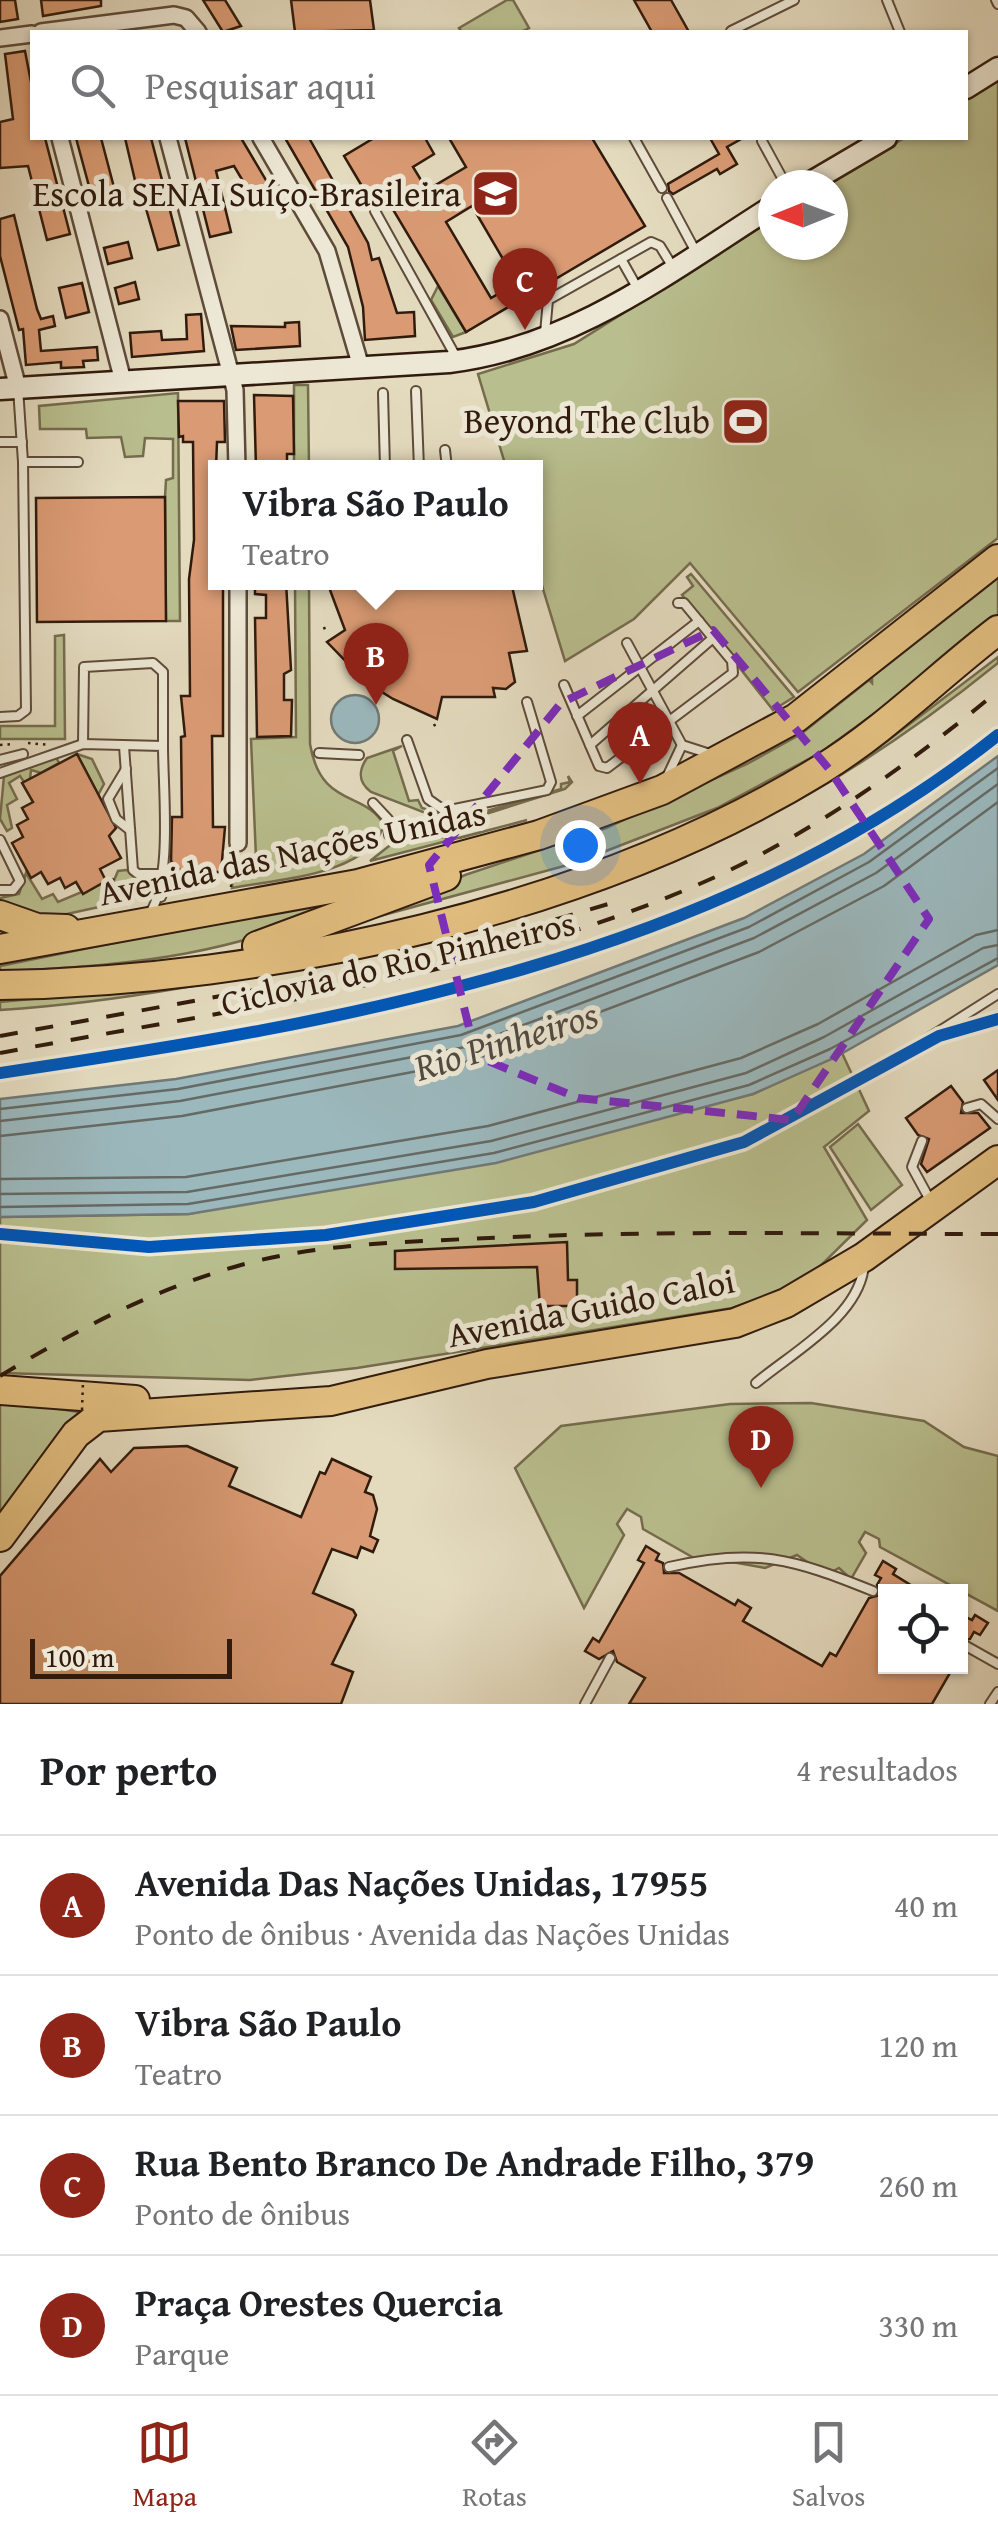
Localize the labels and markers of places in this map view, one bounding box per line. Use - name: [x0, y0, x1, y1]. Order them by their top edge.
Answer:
- place label: Escola SENAI Suíço-Brasileira: [32, 168, 461, 219]
- school or university icon: Escola SENAI Suíço-Brasileira: [470, 168, 522, 220]
- pin: C: [492, 248, 558, 330]
- place label: Beyond The Club: [464, 395, 710, 446]
- sports icon: Beyond The Club: [719, 395, 771, 447]
- pin: B: [344, 622, 408, 705]
- pin: A: [608, 702, 672, 784]
- pin: D: [728, 1406, 794, 1488]

